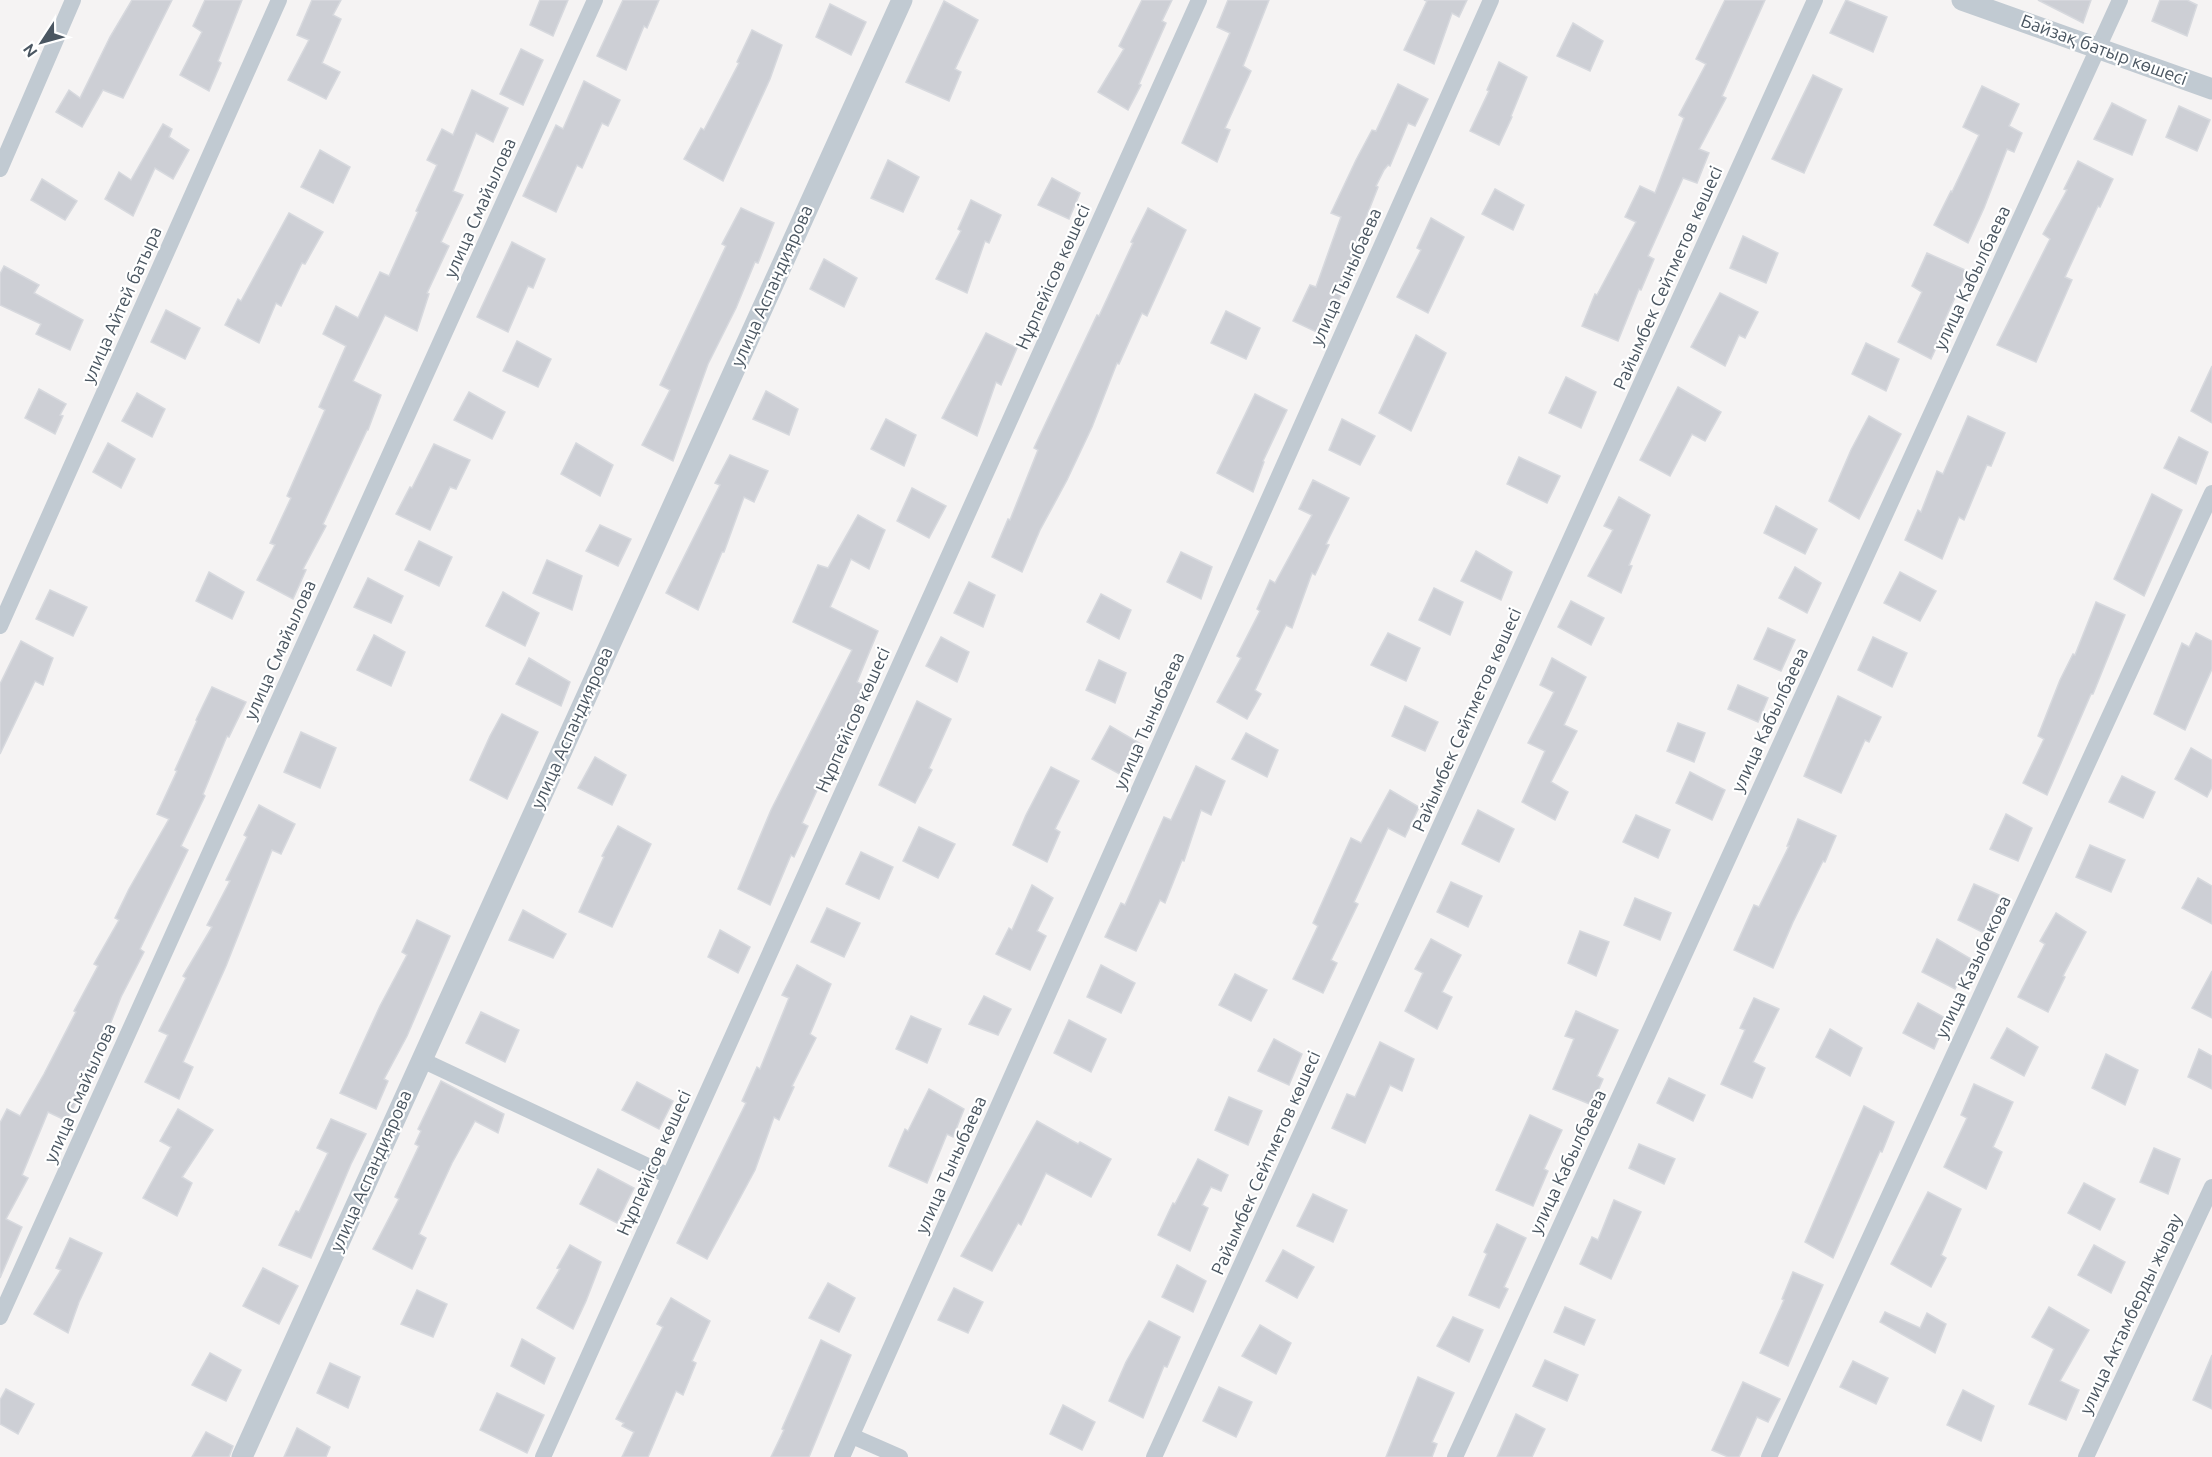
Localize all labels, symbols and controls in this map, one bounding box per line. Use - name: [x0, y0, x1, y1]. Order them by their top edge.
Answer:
- street label: Байзақ батыр көшесі: [2019, 10, 2190, 88]
- north arrow: [12, 12, 72, 72]
- text: N: [19, 41, 41, 61]
- street label: улица Смайылова: [439, 135, 519, 281]
- street label: Райымбек Сейтметов көшесі: [1609, 163, 1726, 393]
- street label: Нұрпейісов көшесі: [1011, 201, 1093, 352]
- street label: улица Аспандиярова: [726, 202, 816, 369]
- street label: улица Кабылбаева: [1929, 202, 2013, 353]
- street label: улица Тыныбаева: [1306, 205, 1384, 349]
- street label: улица Айтей батыра: [77, 223, 165, 386]
- street label: улица Смайылова: [239, 577, 319, 723]
- street label: Райымбек Сейтметов көшесі: [1408, 605, 1525, 835]
- street label: улица Аспандиярова: [526, 644, 616, 811]
- street label: Нұрпейісов көшесі: [811, 644, 893, 795]
- street label: улица Кабылбаева: [1727, 644, 1811, 795]
- street label: улица Тыныбаева: [1109, 649, 1187, 793]
- street label: улица Казыбекова: [1930, 892, 2014, 1041]
- street label: улица Смайылова: [39, 1020, 119, 1166]
- street label: Райымбек Сейтметов көшесі: [1207, 1048, 1324, 1278]
- street label: улица Кабылбаева: [1525, 1086, 1609, 1237]
- street label: улица Аспандиярова: [325, 1087, 415, 1254]
- street label: Нұрпейісов көшесі: [612, 1087, 694, 1238]
- street label: улица Тыныбаева: [911, 1093, 989, 1237]
- street label: улица Актамберды жырау: [2075, 1210, 2186, 1417]

